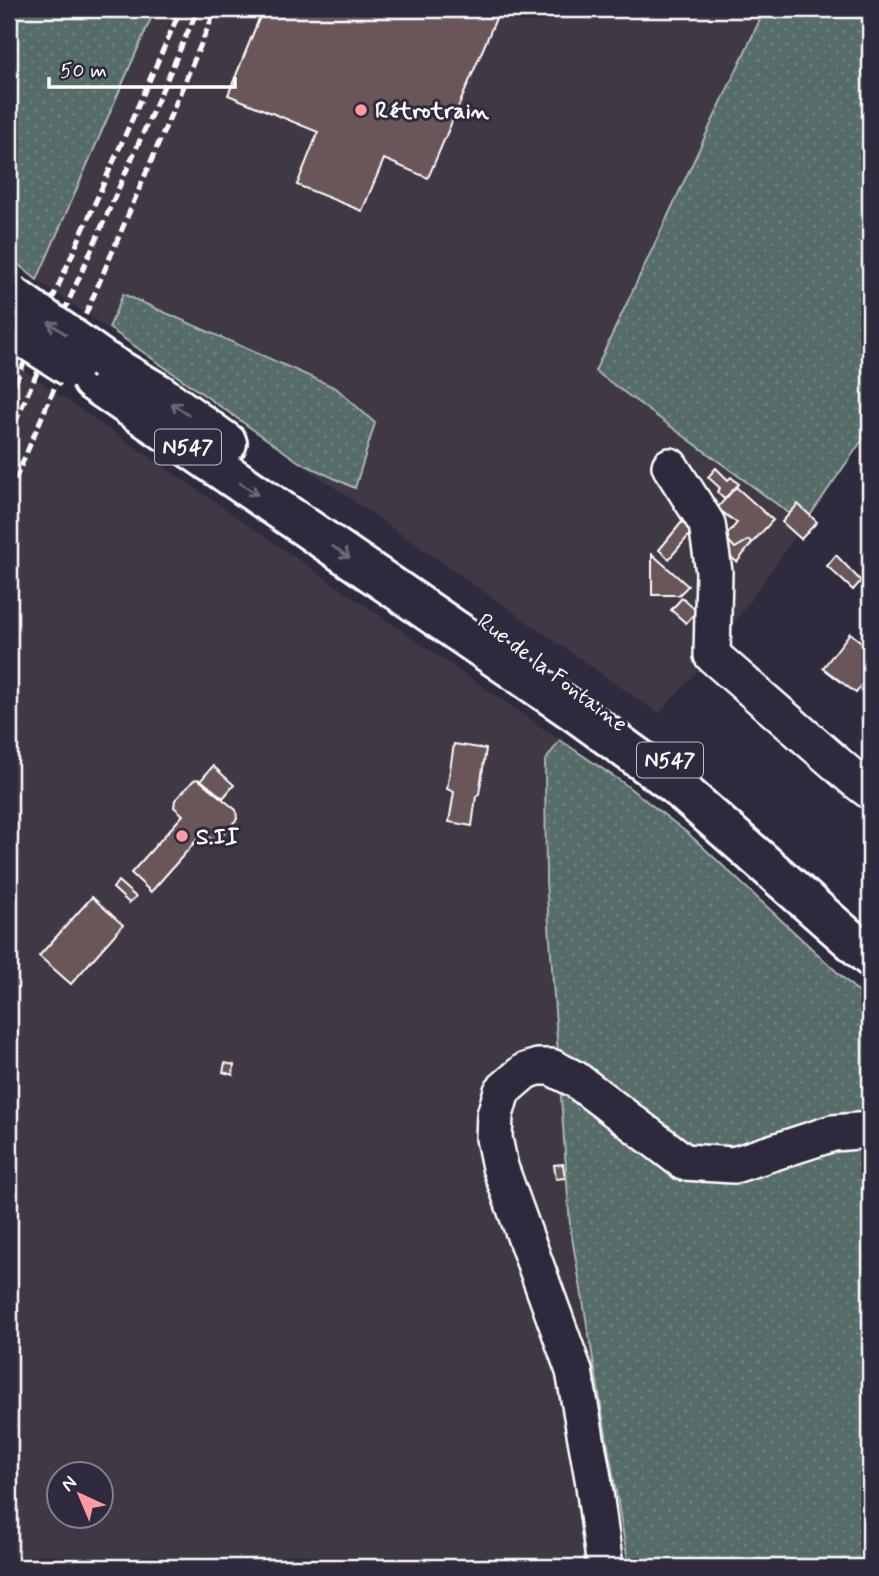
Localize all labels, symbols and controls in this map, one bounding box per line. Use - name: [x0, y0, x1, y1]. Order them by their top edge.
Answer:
- scale bar: [49, 46, 234, 90]
- text: 50 m: [60, 57, 107, 85]
- place label: Rétrotrain: [375, 97, 490, 127]
- marker: Rétrotrain: [353, 102, 369, 118]
- one-way arrow: [48, 321, 67, 335]
- one-way arrow: [171, 402, 190, 416]
- road number: N547: [155, 430, 221, 464]
- one-way arrow: [239, 482, 258, 496]
- one-way arrow: [330, 545, 350, 559]
- street label: Rue de la Fontaine: [471, 607, 633, 740]
- road number: N547: [637, 742, 703, 778]
- place label: S.II: [196, 823, 240, 853]
- marker: S.II: [174, 828, 190, 844]
- north arrow: [46, 1460, 116, 1530]
- text: N: [56, 1470, 82, 1497]

